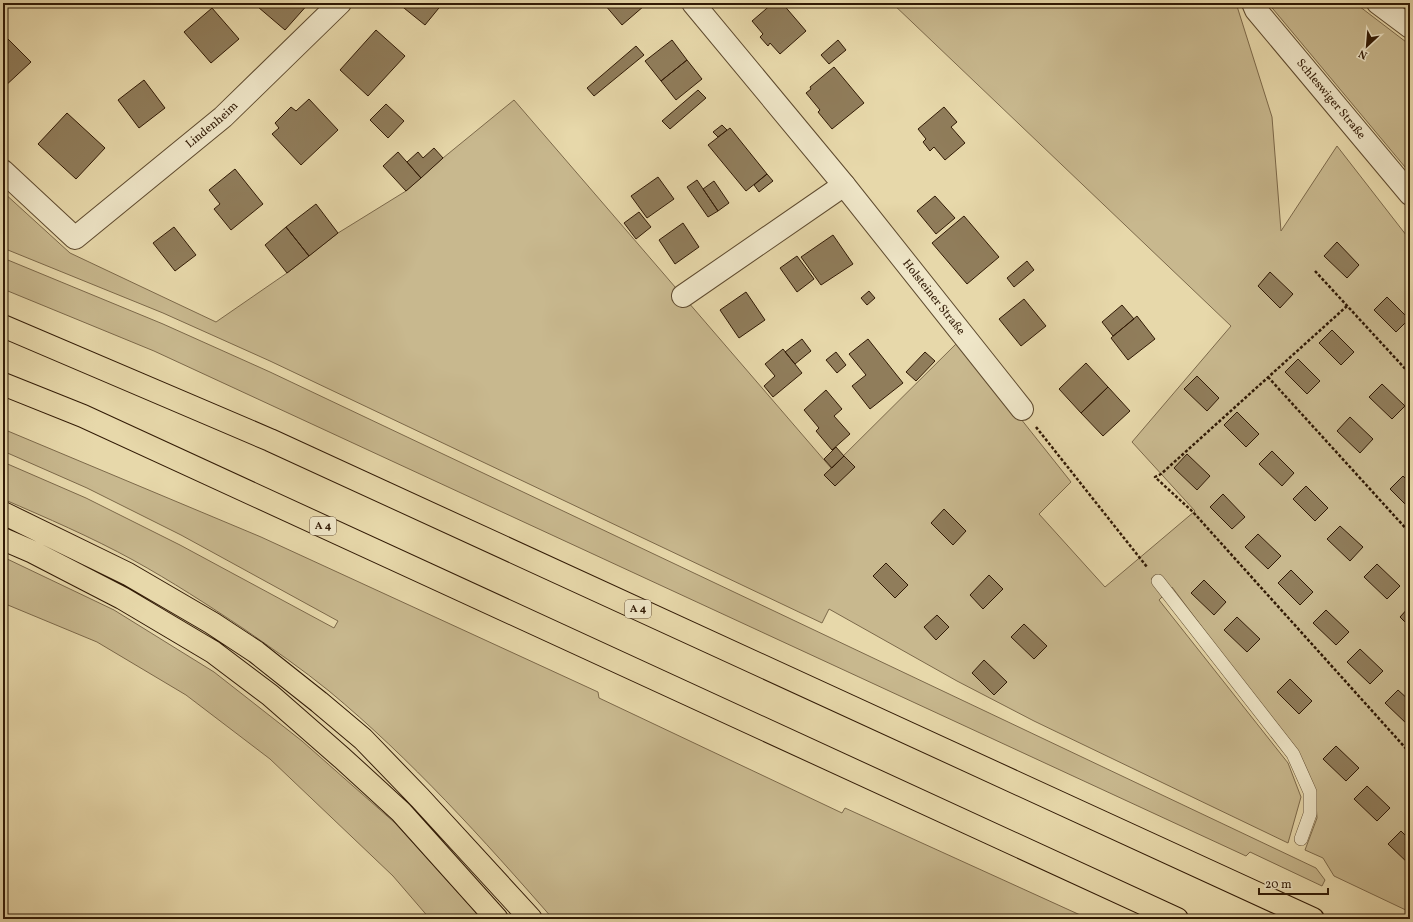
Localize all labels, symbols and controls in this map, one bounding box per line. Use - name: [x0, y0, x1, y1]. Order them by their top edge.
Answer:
- north arrow: [1347, 26, 1387, 66]
- text: N: [1356, 45, 1370, 62]
- street label: Schleswiger Straße: [1292, 56, 1369, 143]
- street label: Lindenheim: [183, 98, 242, 152]
- street label: Holsteiner Straße: [898, 256, 969, 339]
- road number: A 4: [310, 517, 336, 535]
- road number: A 4: [625, 600, 651, 618]
- scale bar: [1259, 870, 1328, 896]
- text: 20 m: [1265, 877, 1292, 893]

